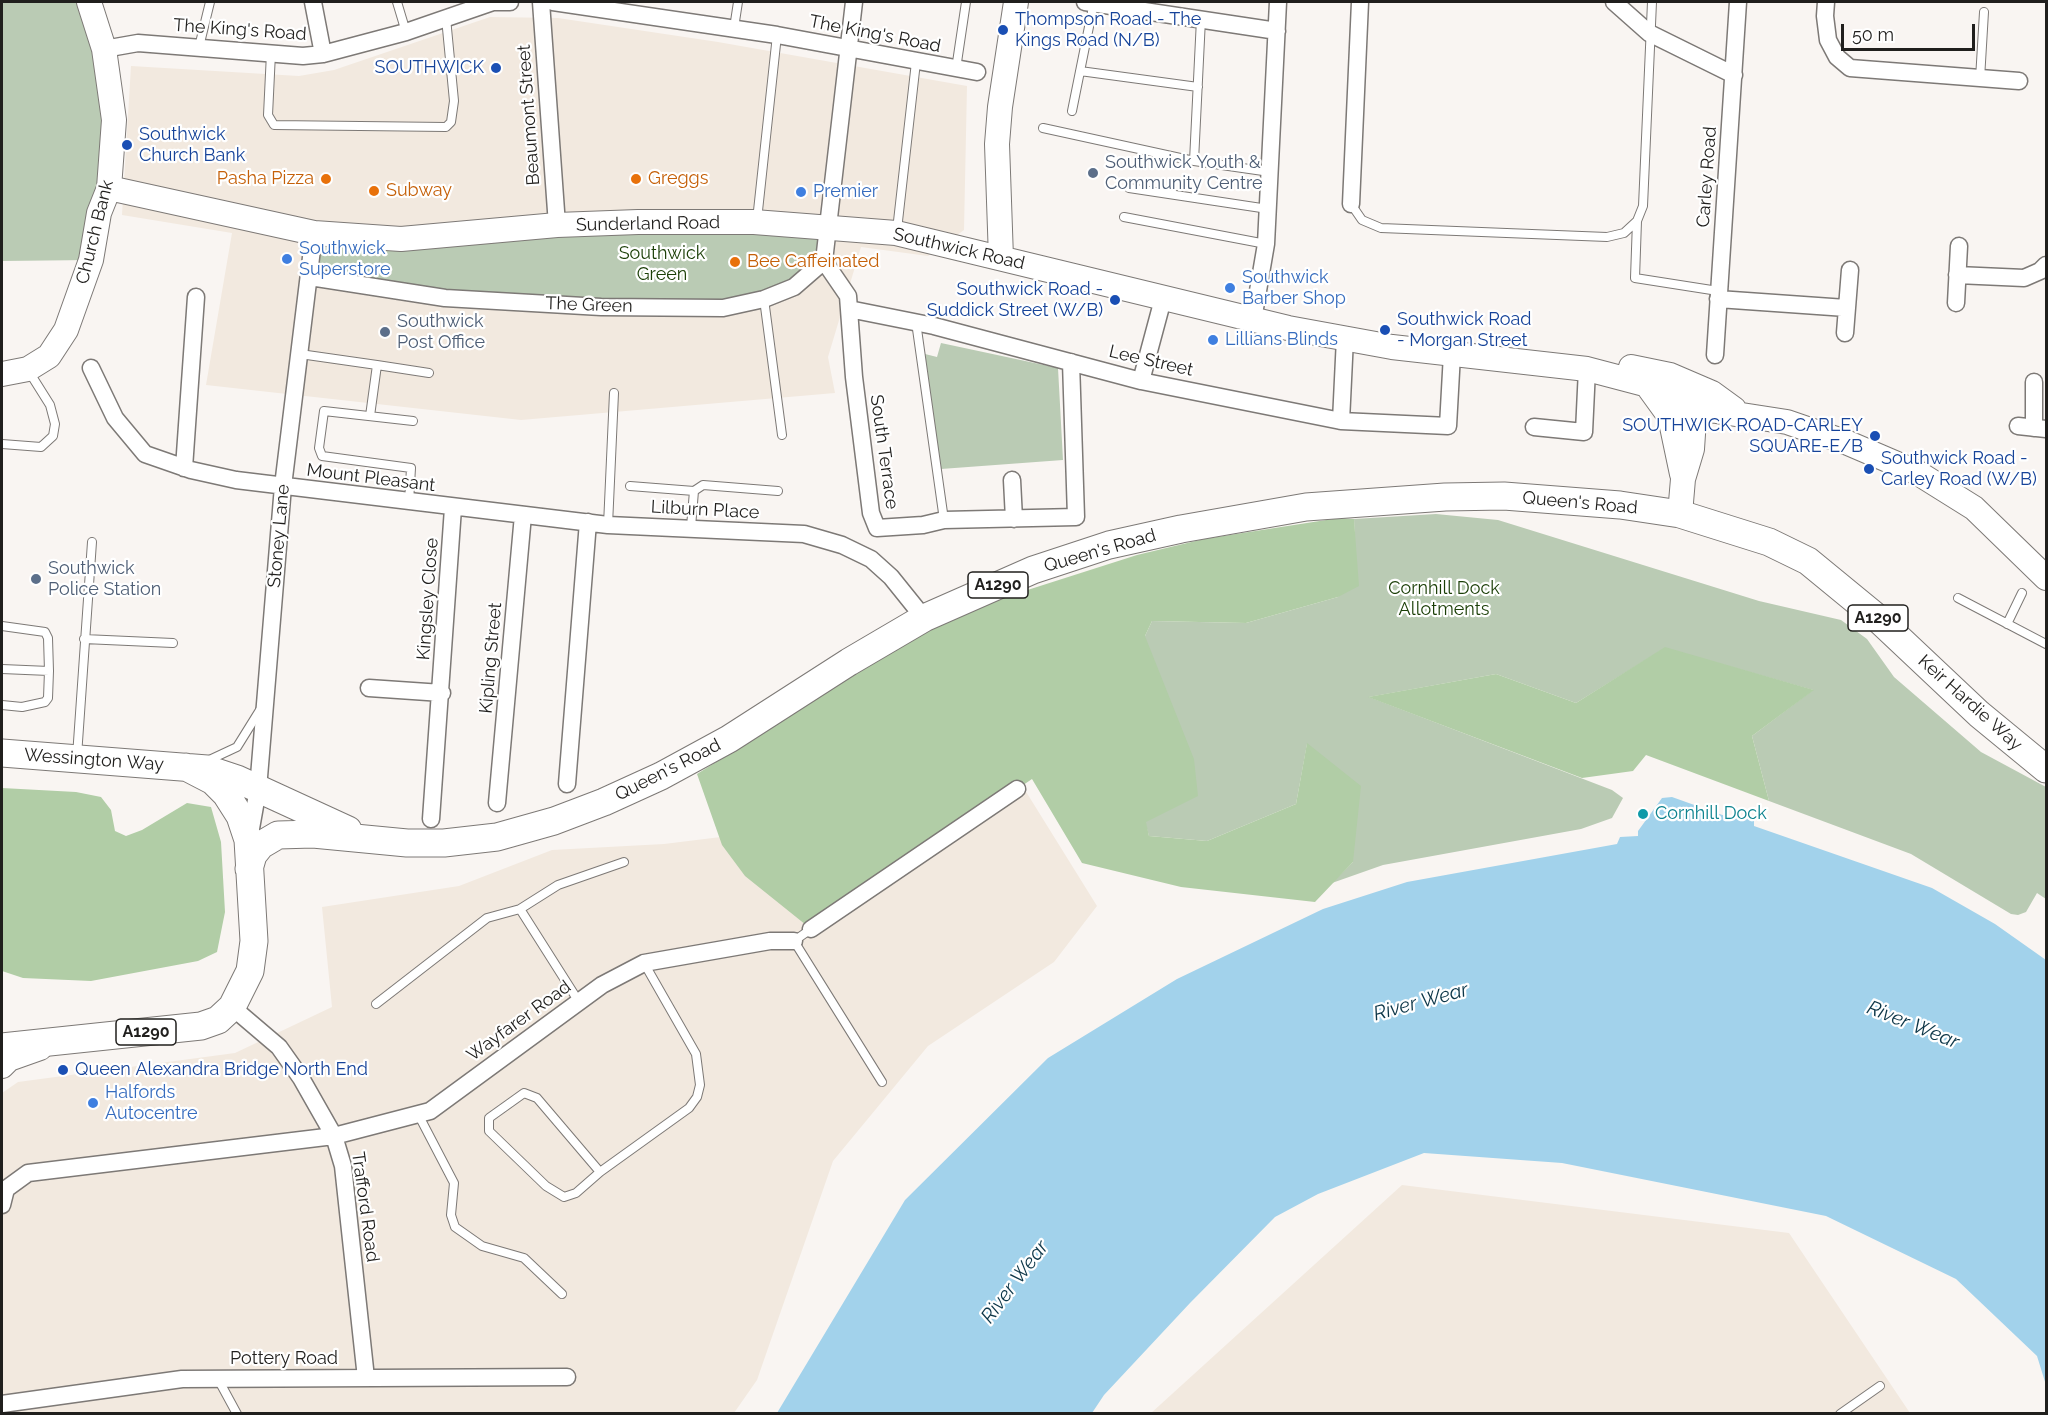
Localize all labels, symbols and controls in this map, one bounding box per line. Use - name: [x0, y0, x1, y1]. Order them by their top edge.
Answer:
- place label: Thompson Road - The Kings Road (N/B): [1015, 9, 1201, 52]
- street label: The King's Road: [807, 11, 943, 57]
- scale bar: [1844, 12, 1978, 50]
- street label: The King's Road: [173, 15, 307, 45]
- marker: Thompson Road - The Kings Road (N/B): [996, 23, 1010, 37]
- text: 50 m: [1852, 24, 1894, 45]
- street label: Beaumont Street: [513, 44, 545, 186]
- place label: SOUTHWICK: [374, 57, 484, 79]
- marker: SOUTHWICK: [489, 61, 503, 75]
- place label: Southwick Church Bank: [139, 124, 245, 166]
- street label: Carley Road: [1693, 126, 1721, 228]
- marker: Southwick Church Bank: [120, 138, 134, 152]
- place label: Southwick Youth & Community Centre: [1105, 152, 1263, 195]
- marker: Southwick Youth & Community Centre: [1086, 166, 1100, 180]
- place label: Pasha Pizza: [217, 168, 314, 190]
- place label: Greggs: [648, 168, 708, 190]
- marker: Pasha Pizza: [319, 172, 333, 186]
- marker: Greggs: [629, 172, 643, 186]
- street label: Church Bank: [72, 178, 118, 286]
- place label: Subway: [386, 180, 452, 202]
- place label: Premier: [813, 181, 878, 203]
- marker: Subway: [367, 184, 381, 198]
- marker: Premier: [794, 185, 808, 199]
- street label: Sunderland Road: [576, 212, 720, 236]
- street label: Southwick Road: [891, 223, 1027, 275]
- place label: Southwick Superstore: [299, 238, 390, 280]
- park label: Southwick Green: [619, 243, 705, 286]
- place label: Bee Caffeinated: [747, 251, 879, 273]
- marker: Southwick Superstore: [280, 252, 294, 266]
- marker: Bee Caffeinated: [728, 255, 742, 269]
- place label: Southwick Barber Shop: [1242, 267, 1346, 310]
- place label: Southwick Road - Suddick Street (W/B): [927, 279, 1103, 322]
- marker: Southwick Barber Shop: [1223, 281, 1237, 295]
- street label: The Green: [545, 293, 633, 317]
- marker: Southwick Road - Suddick Street (W/B): [1108, 293, 1122, 307]
- place label: Southwick Road - Morgan Street: [1397, 309, 1531, 352]
- place label: Southwick Post Office: [397, 311, 485, 354]
- marker: Southwick Road - Morgan Street: [1378, 323, 1392, 337]
- marker: Southwick Post Office: [378, 325, 392, 339]
- place label: Lillians Blinds: [1225, 329, 1338, 351]
- marker: Lillians Blinds: [1206, 333, 1220, 347]
- street label: Lee Street: [1107, 341, 1195, 381]
- street label: South Terrace: [865, 393, 903, 511]
- place label: SOUTHWICK ROAD-CARLEY SQUARE-E/B: [1622, 415, 1863, 458]
- marker: SOUTHWICK ROAD-CARLEY SQUARE-E/B: [1868, 429, 1882, 443]
- place label: Southwick Road - Carley Road (W/B): [1881, 448, 2037, 490]
- street label: Mount Pleasant: [305, 459, 437, 497]
- marker: Southwick Road - Carley Road (W/B): [1862, 462, 1876, 476]
- street label: Stoney Lane: [264, 483, 294, 589]
- street label: Queen's Road: [1522, 487, 1638, 519]
- street label: Lilburn Place: [650, 496, 760, 524]
- street label: Queen's Road: [1042, 525, 1158, 577]
- street label: Kingsley Close: [413, 537, 443, 661]
- place label: Southwick Police Station: [48, 558, 161, 600]
- marker: Southwick Police Station: [29, 572, 43, 586]
- road number: A1290: [968, 572, 1028, 598]
- park label: Cornhill Dock Allotments: [1388, 578, 1500, 620]
- street label: Kipling Street: [475, 602, 507, 714]
- road number: A1290: [1848, 605, 1908, 631]
- street label: Keir Hardie Way: [1913, 651, 2027, 755]
- street label: Queen's Road: [612, 734, 724, 806]
- street label: Wessington Way: [23, 744, 165, 776]
- place label: Cornhill Dock: [1655, 803, 1767, 825]
- marker: Cornhill Dock: [1636, 807, 1650, 821]
- street label: Wayfarer Road: [463, 976, 575, 1066]
- water label: River Wear: [1371, 978, 1471, 1026]
- water label: River Wear: [1863, 996, 1963, 1054]
- road number: A1290: [116, 1019, 176, 1045]
- place label: Queen Alexandra Bridge North End: [75, 1059, 368, 1081]
- marker: Queen Alexandra Bridge North End: [56, 1063, 70, 1077]
- place label: Halfords Autocentre: [105, 1082, 198, 1124]
- marker: Halfords Autocentre: [86, 1096, 100, 1110]
- street label: Trafford Road: [347, 1150, 383, 1264]
- water label: River Wear: [976, 1236, 1054, 1328]
- street label: Pottery Road: [230, 1348, 338, 1370]

